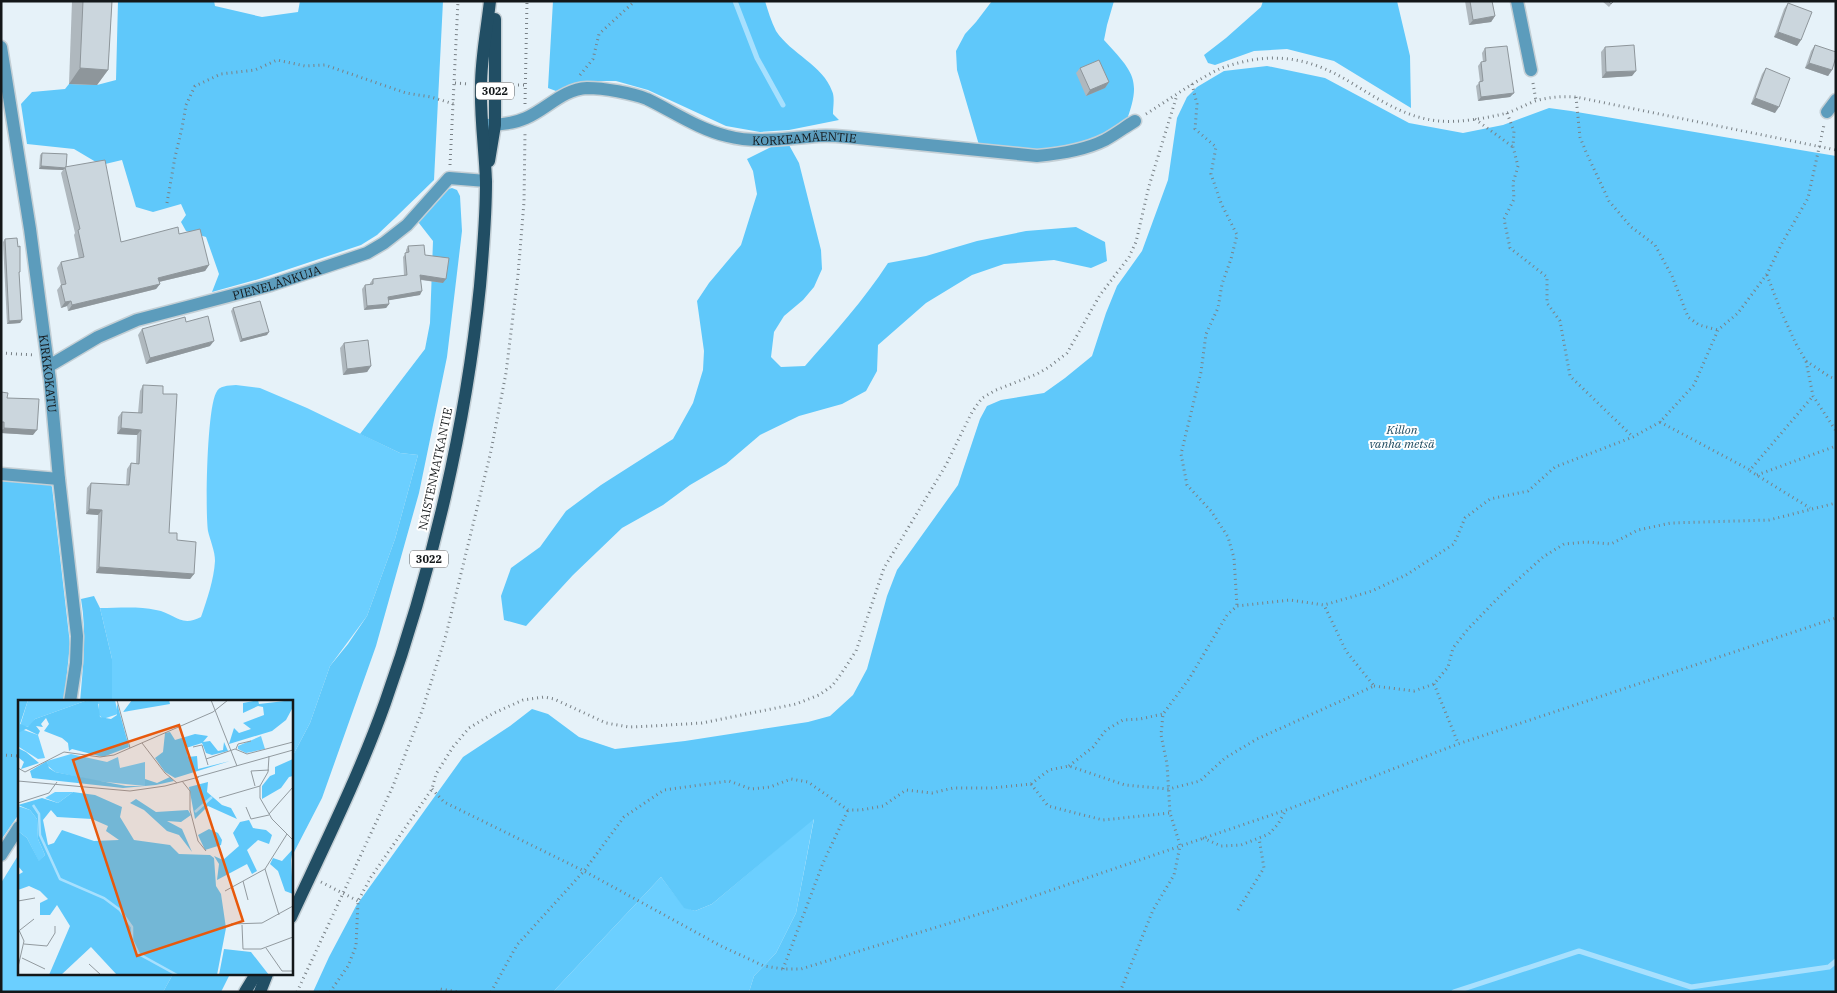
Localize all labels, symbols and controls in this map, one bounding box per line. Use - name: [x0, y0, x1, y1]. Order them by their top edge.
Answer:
- road number: 3022: [476, 82, 514, 100]
- street label: KORKEAMÄENTIE: [752, 128, 857, 148]
- street label: PIENELÄNKUJA: [231, 261, 323, 302]
- street label: KIRKKOKATU: [37, 333, 60, 413]
- street label: NAISTENMATKANTIE: [415, 406, 455, 532]
- park label: Killon vanha metsä: [1369, 422, 1435, 451]
- road number: 3022: [410, 550, 448, 568]
- inset map: [18, 700, 292, 976]

